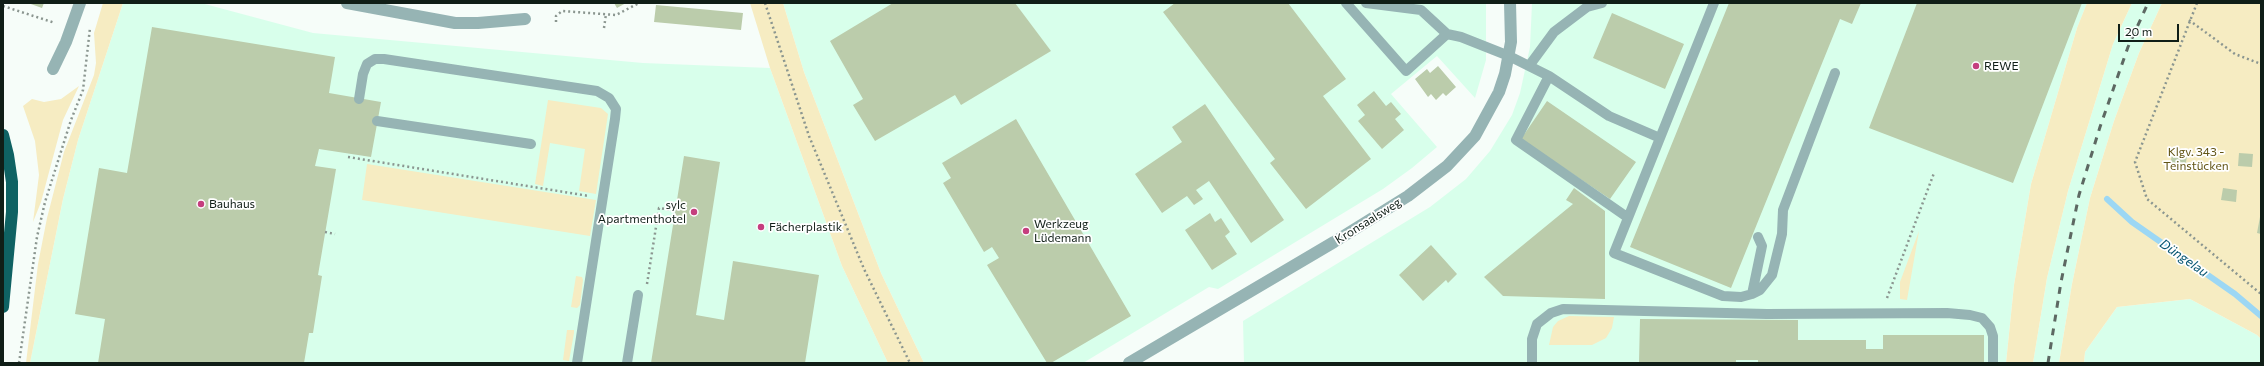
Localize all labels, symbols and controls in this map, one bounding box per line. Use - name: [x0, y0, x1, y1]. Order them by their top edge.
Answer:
- scale bar: [2120, 16, 2181, 42]
- text: 20 m: [2125, 24, 2152, 38]
- place label: REWE: [1984, 59, 2019, 73]
- marker: REWE: [1971, 61, 1981, 71]
- park label: Klgv. 343 - Teinstücken: [2163, 145, 2229, 173]
- street label: Kronsaalsweg: [1332, 195, 1404, 247]
- place label: Bauhaus: [209, 197, 255, 211]
- place label: sylc Apartmenthotel: [598, 198, 686, 226]
- marker: Bauhaus: [196, 199, 206, 209]
- marker: sylc Apartmenthotel: [689, 207, 699, 217]
- place label: Werkzeug Lüdemann: [1034, 217, 1091, 245]
- place label: Fächerplastik: [769, 220, 842, 234]
- marker: Fächerplastik: [756, 222, 766, 232]
- marker: Werkzeug Lüdemann: [1021, 226, 1031, 236]
- water label: Düngelau: [2157, 236, 2211, 280]

